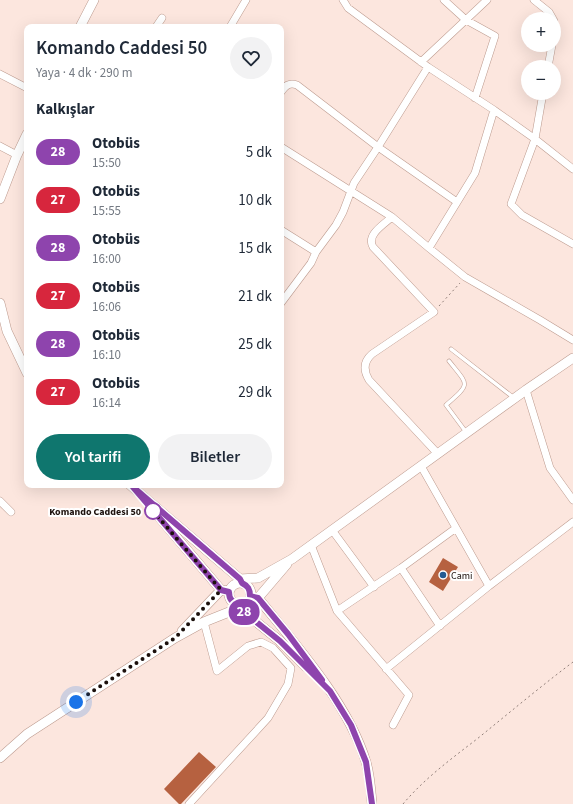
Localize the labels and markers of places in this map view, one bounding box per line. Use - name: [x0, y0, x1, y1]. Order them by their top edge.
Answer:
- marker: Komando Caddesi 50: [144, 502, 162, 520]
- place label: Komando Caddesi 50: [49, 505, 141, 519]
- place label: Cami: [451, 569, 473, 583]
- marker: Cami: [438, 570, 448, 580]

